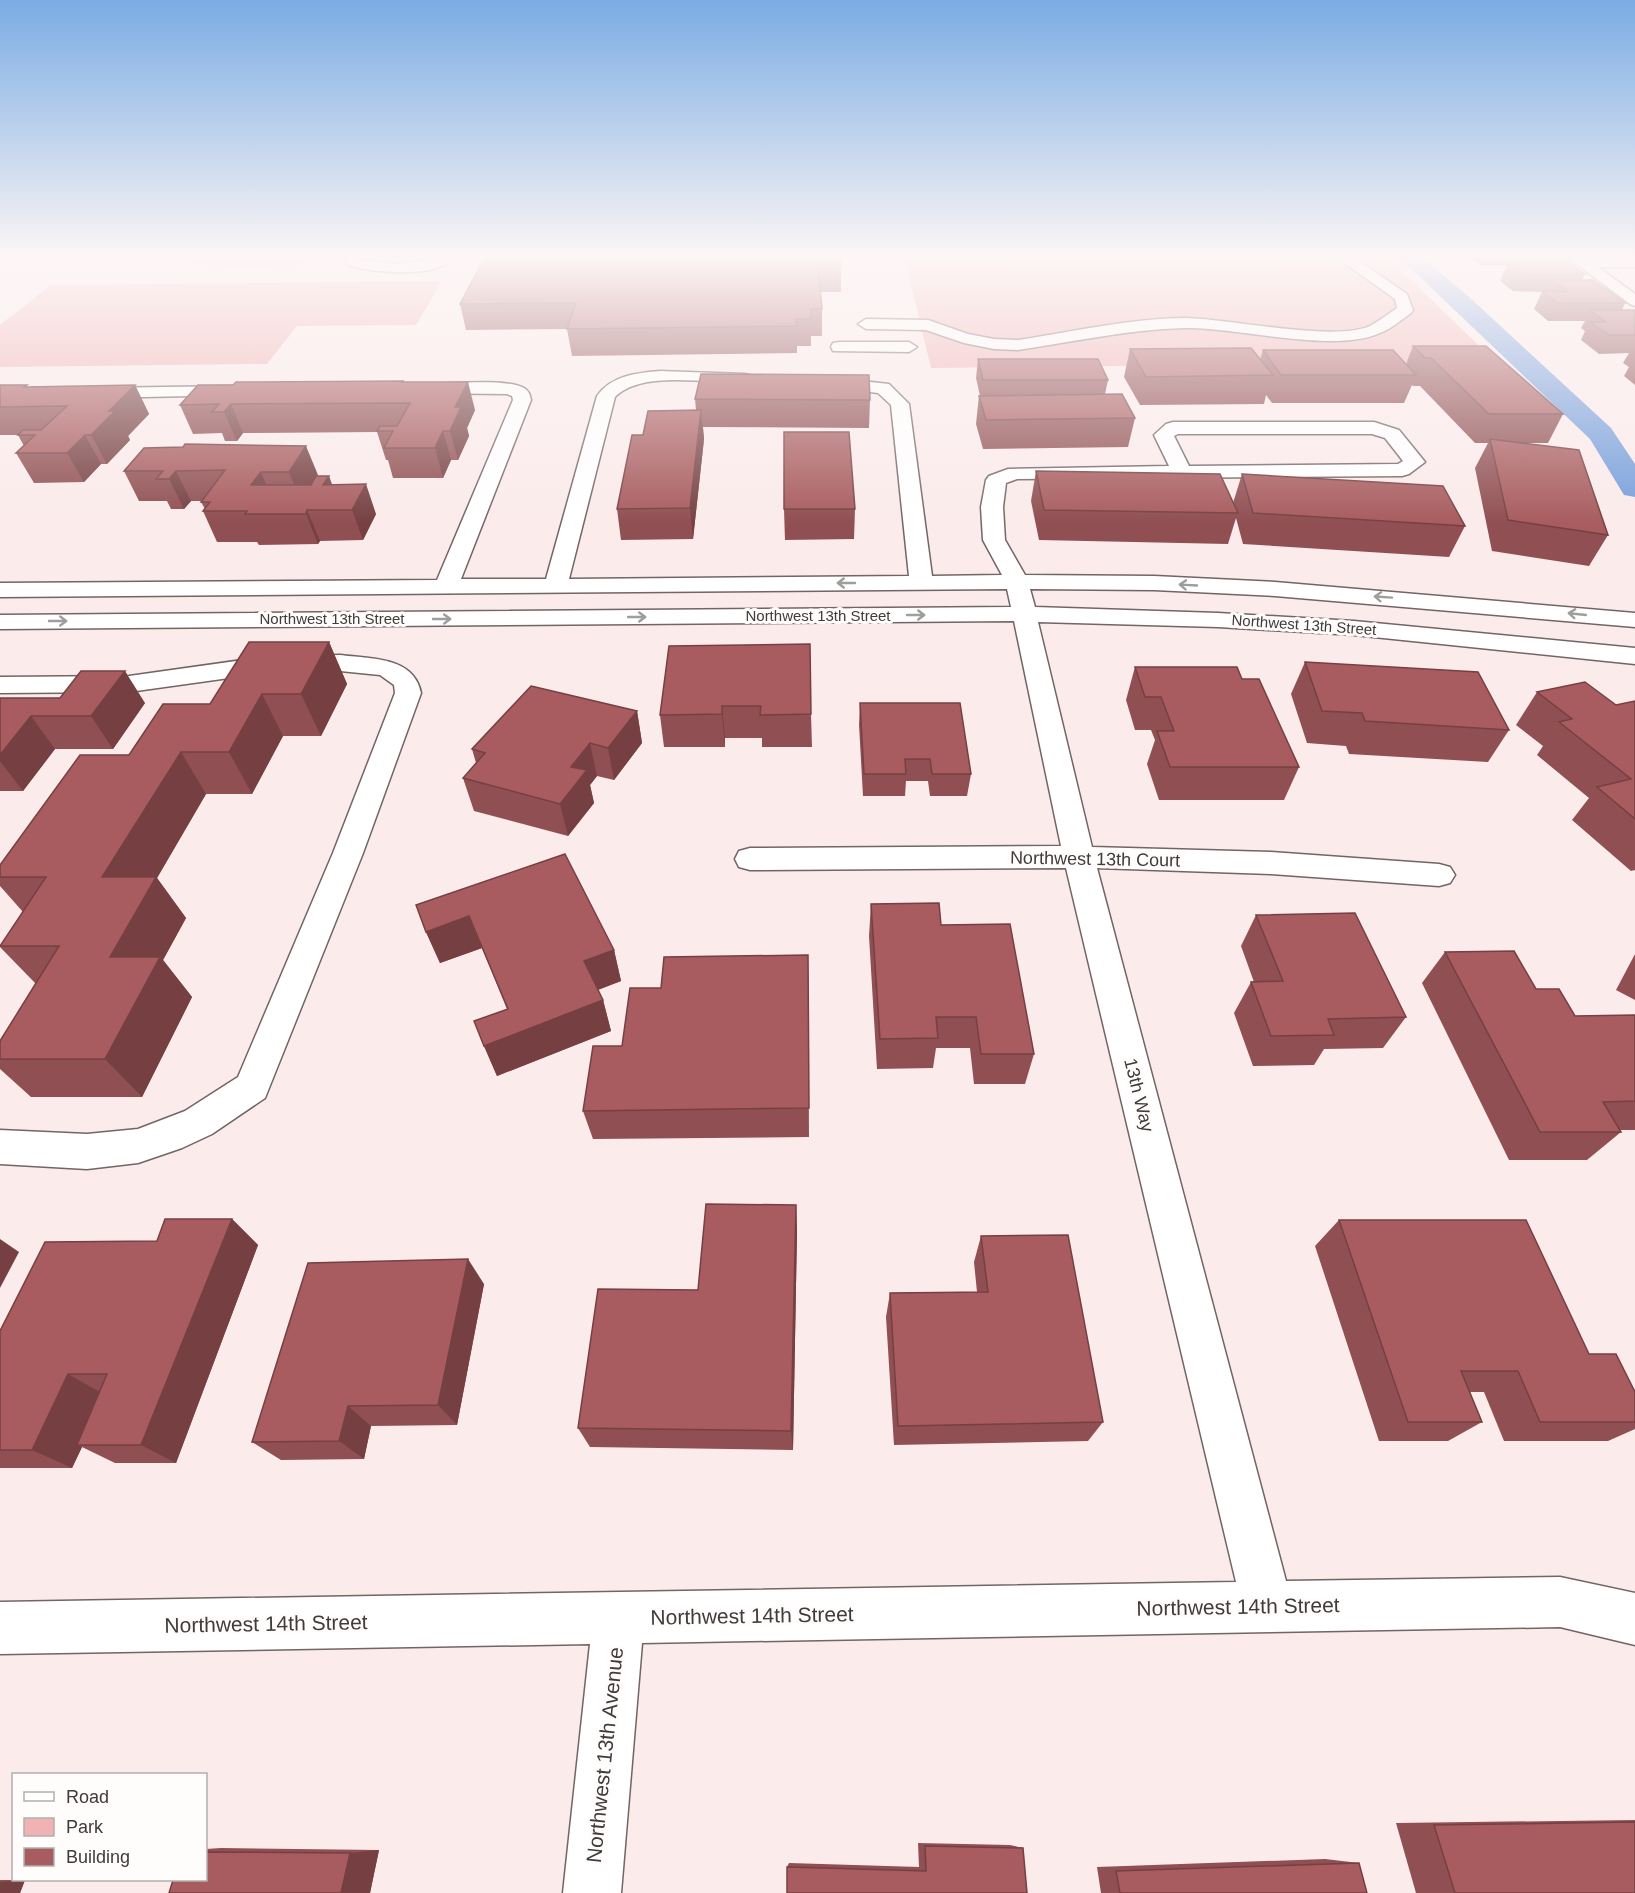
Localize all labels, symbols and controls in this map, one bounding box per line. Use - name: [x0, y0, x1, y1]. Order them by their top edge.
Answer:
- one-way arrow: [837, 577, 857, 589]
- one-way arrow: [1178, 580, 1198, 591]
- one-way arrow: [1373, 591, 1393, 602]
- street label: Northwest 13th Street: [745, 607, 891, 624]
- one-way arrow: [1567, 608, 1587, 619]
- one-way arrow: [906, 609, 926, 621]
- street label: Northwest 13th Street: [259, 610, 405, 627]
- one-way arrow: [627, 611, 647, 623]
- street label: Northwest 13th Street: [1231, 611, 1378, 638]
- one-way arrow: [432, 613, 452, 625]
- one-way arrow: [48, 616, 68, 627]
- street label: Northwest 13th Court: [1010, 848, 1180, 870]
- street label: 13th Way: [1120, 1056, 1158, 1134]
- street label: Northwest 14th Street: [1136, 1593, 1340, 1620]
- street label: Northwest 14th Street: [650, 1602, 854, 1629]
- street label: Northwest 14th Street: [164, 1610, 368, 1637]
- street label: Northwest 13th Avenue: [582, 1646, 627, 1864]
- legend: [12, 1773, 207, 1881]
- text: Road: [66, 1787, 109, 1807]
- text: Park: [66, 1817, 104, 1837]
- text: Building: [66, 1847, 130, 1867]

